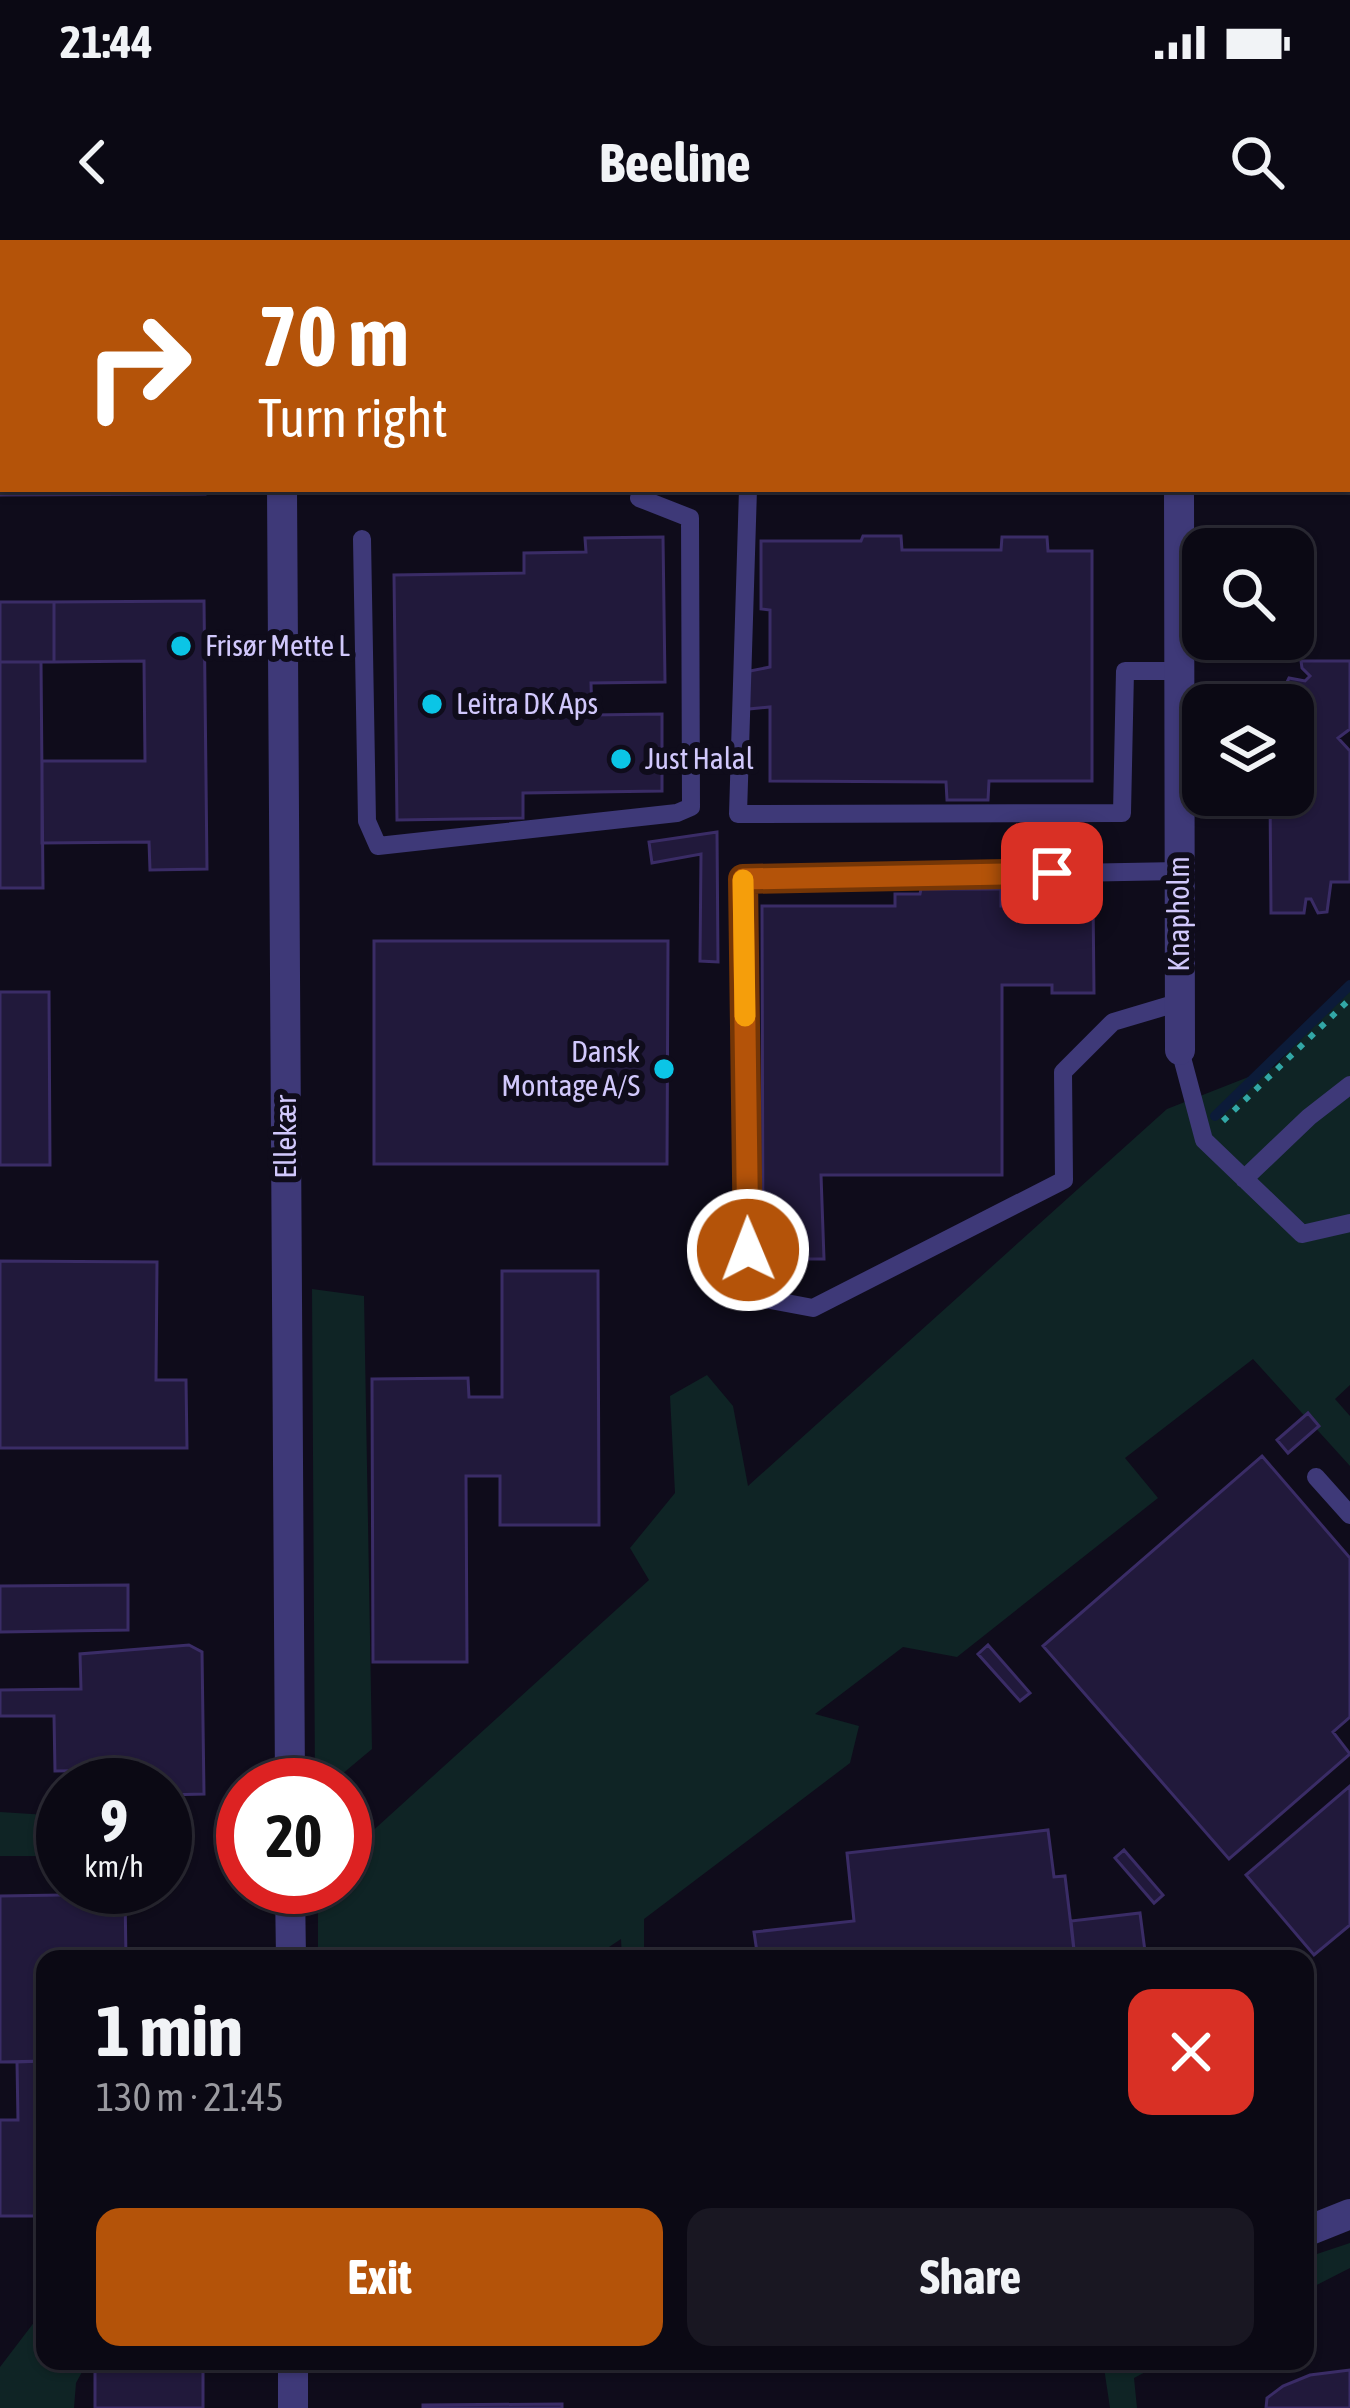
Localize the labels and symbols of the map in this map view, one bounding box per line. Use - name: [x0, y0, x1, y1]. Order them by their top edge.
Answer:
- place label: Frisør Mette L: [205, 628, 350, 662]
- marker: Frisør Mette L: [168, 633, 194, 659]
- place label: Leitra DK Aps: [456, 686, 598, 720]
- marker: Leitra DK Aps: [419, 691, 445, 717]
- place label: Just Halal: [645, 741, 754, 775]
- marker: Just Halal: [608, 746, 634, 772]
- pin: [1001, 822, 1103, 924]
- street label: Knapholm: [1161, 856, 1195, 972]
- place label: Dansk Montage A/S: [501, 1034, 640, 1102]
- marker: Dansk Montage A/S: [651, 1056, 677, 1082]
- street label: Ellekær: [268, 1094, 302, 1179]
- position arrow: [685, 1187, 811, 1313]
- speed limit sign: 20: [216, 1758, 372, 1914]

